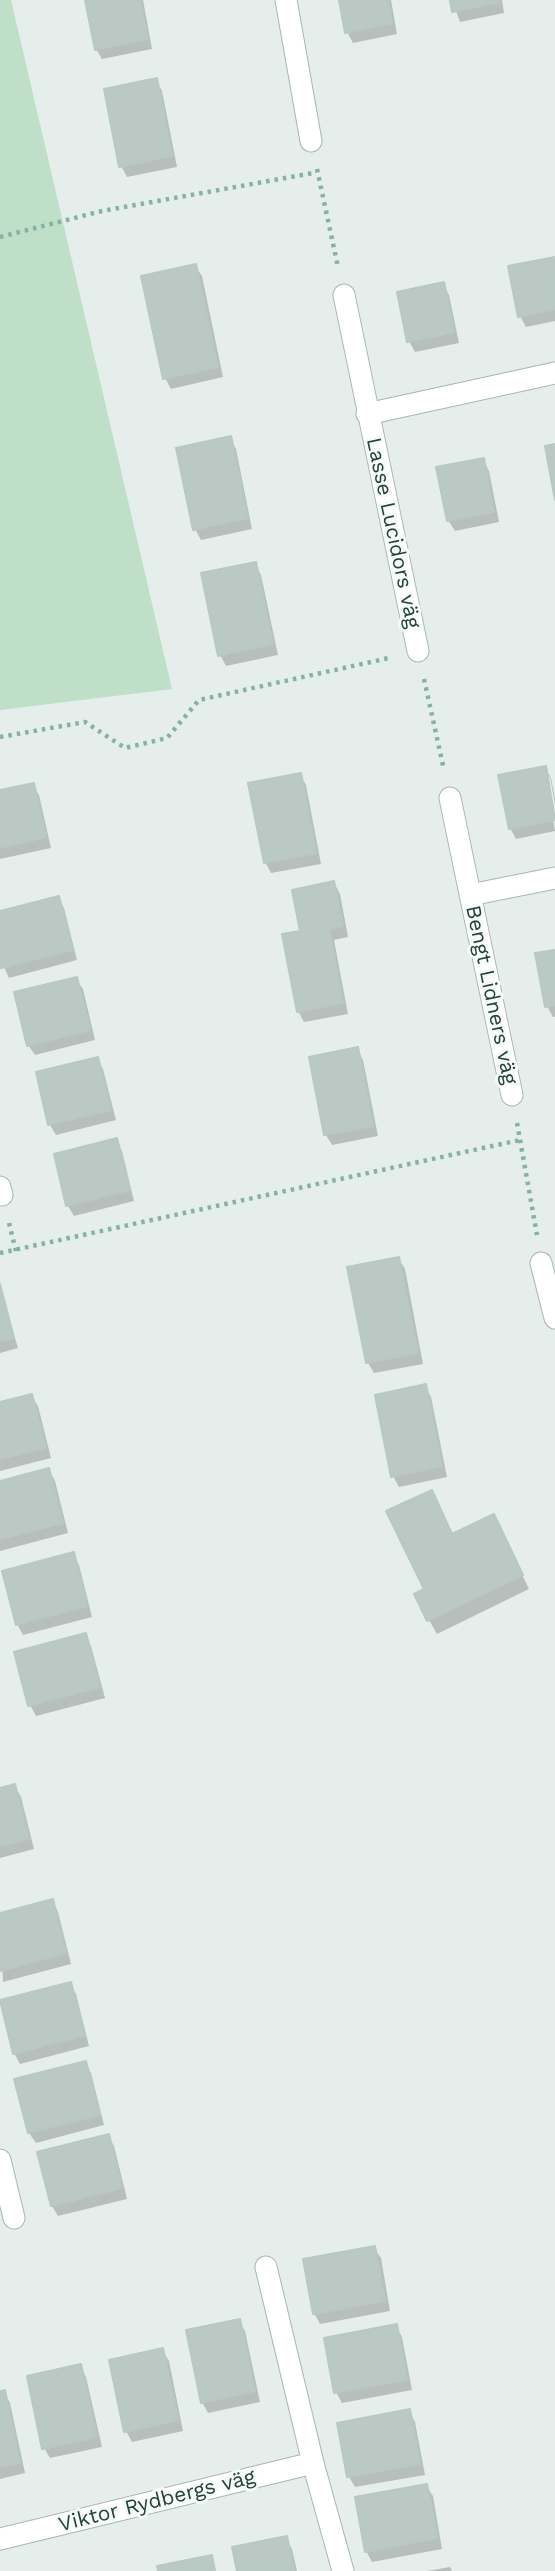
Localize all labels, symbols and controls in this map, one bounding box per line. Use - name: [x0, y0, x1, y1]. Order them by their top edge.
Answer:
- street label: Lasse Lucidors väg: [360, 435, 426, 631]
- street label: Bengt Lidners väg: [460, 903, 522, 1087]
- street label: Viktor Rydbergs väg: [56, 2464, 258, 2538]

